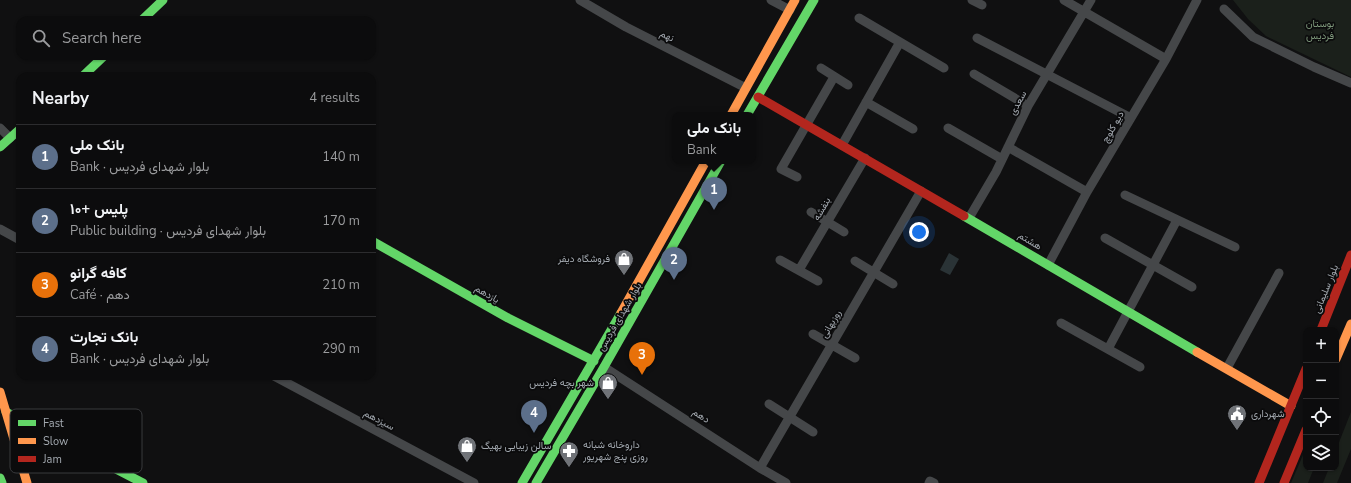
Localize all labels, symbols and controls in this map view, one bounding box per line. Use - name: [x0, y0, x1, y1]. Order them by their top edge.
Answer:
- search box: [16, 16, 376, 60]
- park label: بوستان فردیس: [1306, 17, 1334, 43]
- icon: search: [30, 27, 52, 49]
- street label: نهم: [658, 27, 677, 46]
- text: Search here: [62, 28, 142, 48]
- text: Nearby: [32, 87, 89, 110]
- street label: سعدی: [1006, 88, 1030, 118]
- text: 4 results: [309, 89, 360, 107]
- street label: دیو کلوچ: [1098, 109, 1128, 145]
- popup: [672, 112, 756, 164]
- text: بانک ملی: [687, 118, 741, 138]
- text: بانک ملی: [70, 135, 124, 155]
- text: Bank: [687, 141, 716, 159]
- text: 1: [41, 148, 49, 166]
- text: 140 m: [322, 148, 360, 166]
- text: Bank · بلوار شهدای فردیس: [70, 158, 209, 176]
- pin: 1: [701, 177, 727, 210]
- street label: بنفشه: [810, 195, 834, 223]
- text: پلیس +۱۰: [70, 199, 128, 219]
- text: 2: [41, 212, 49, 230]
- text: 170 m: [322, 212, 360, 230]
- text: Public building · بلوار شهدای فردیس: [70, 222, 266, 240]
- your location: [909, 222, 929, 242]
- street label: هشتم: [1016, 228, 1044, 254]
- pin: 2: [661, 247, 687, 280]
- shop icon: فروشگاه دیفر: [613, 248, 635, 276]
- place label: فروشگاه دیفر: [557, 252, 610, 266]
- text: کافه گرانو: [70, 263, 127, 283]
- street label: بلوار سلیمانی: [1310, 263, 1342, 315]
- text: 3: [41, 276, 49, 294]
- text: 210 m: [322, 276, 360, 294]
- street label: بلوار شهدای فردیس: [595, 280, 645, 354]
- street label: یازدهم: [472, 281, 502, 307]
- text: Café · دهم: [70, 286, 130, 304]
- street label: روزبهانی: [817, 307, 845, 341]
- text: بانک تجارت: [70, 327, 138, 347]
- map controls: [1303, 327, 1339, 471]
- button: +: [1303, 327, 1339, 363]
- text: 4: [41, 340, 49, 358]
- text: 290 m: [322, 340, 360, 358]
- pin: 3: [629, 342, 655, 375]
- text: Bank · بلوار شهدای فردیس: [70, 350, 209, 368]
- button: −: [1303, 363, 1339, 399]
- shop icon: شهر بچه فردیس: [597, 372, 619, 400]
- place label: شهر بچه فردیس: [529, 376, 594, 390]
- button: locate: [1303, 399, 1339, 435]
- pin: 4: [521, 400, 547, 433]
- public building icon: شهرداری: [1226, 403, 1248, 431]
- street label: دهم: [690, 405, 713, 427]
- street label: سیزدهم: [361, 406, 397, 434]
- place label: شهرداری: [1251, 407, 1285, 421]
- legend: [10, 409, 142, 473]
- text: Fast: [43, 416, 64, 431]
- text: Slow: [43, 434, 68, 449]
- shop icon: سالن زیبایی بهیگ: [456, 435, 478, 463]
- button: layers: [1303, 435, 1339, 471]
- place label: داروخانه شبانه روزی پنج شهریور: [582, 438, 648, 464]
- place label: سالن زیبایی بهیگ: [481, 439, 551, 453]
- pharmacy icon: داروخانه شبانه روزی پنج شهریور: [558, 440, 580, 468]
- text: Jam: [42, 452, 62, 467]

